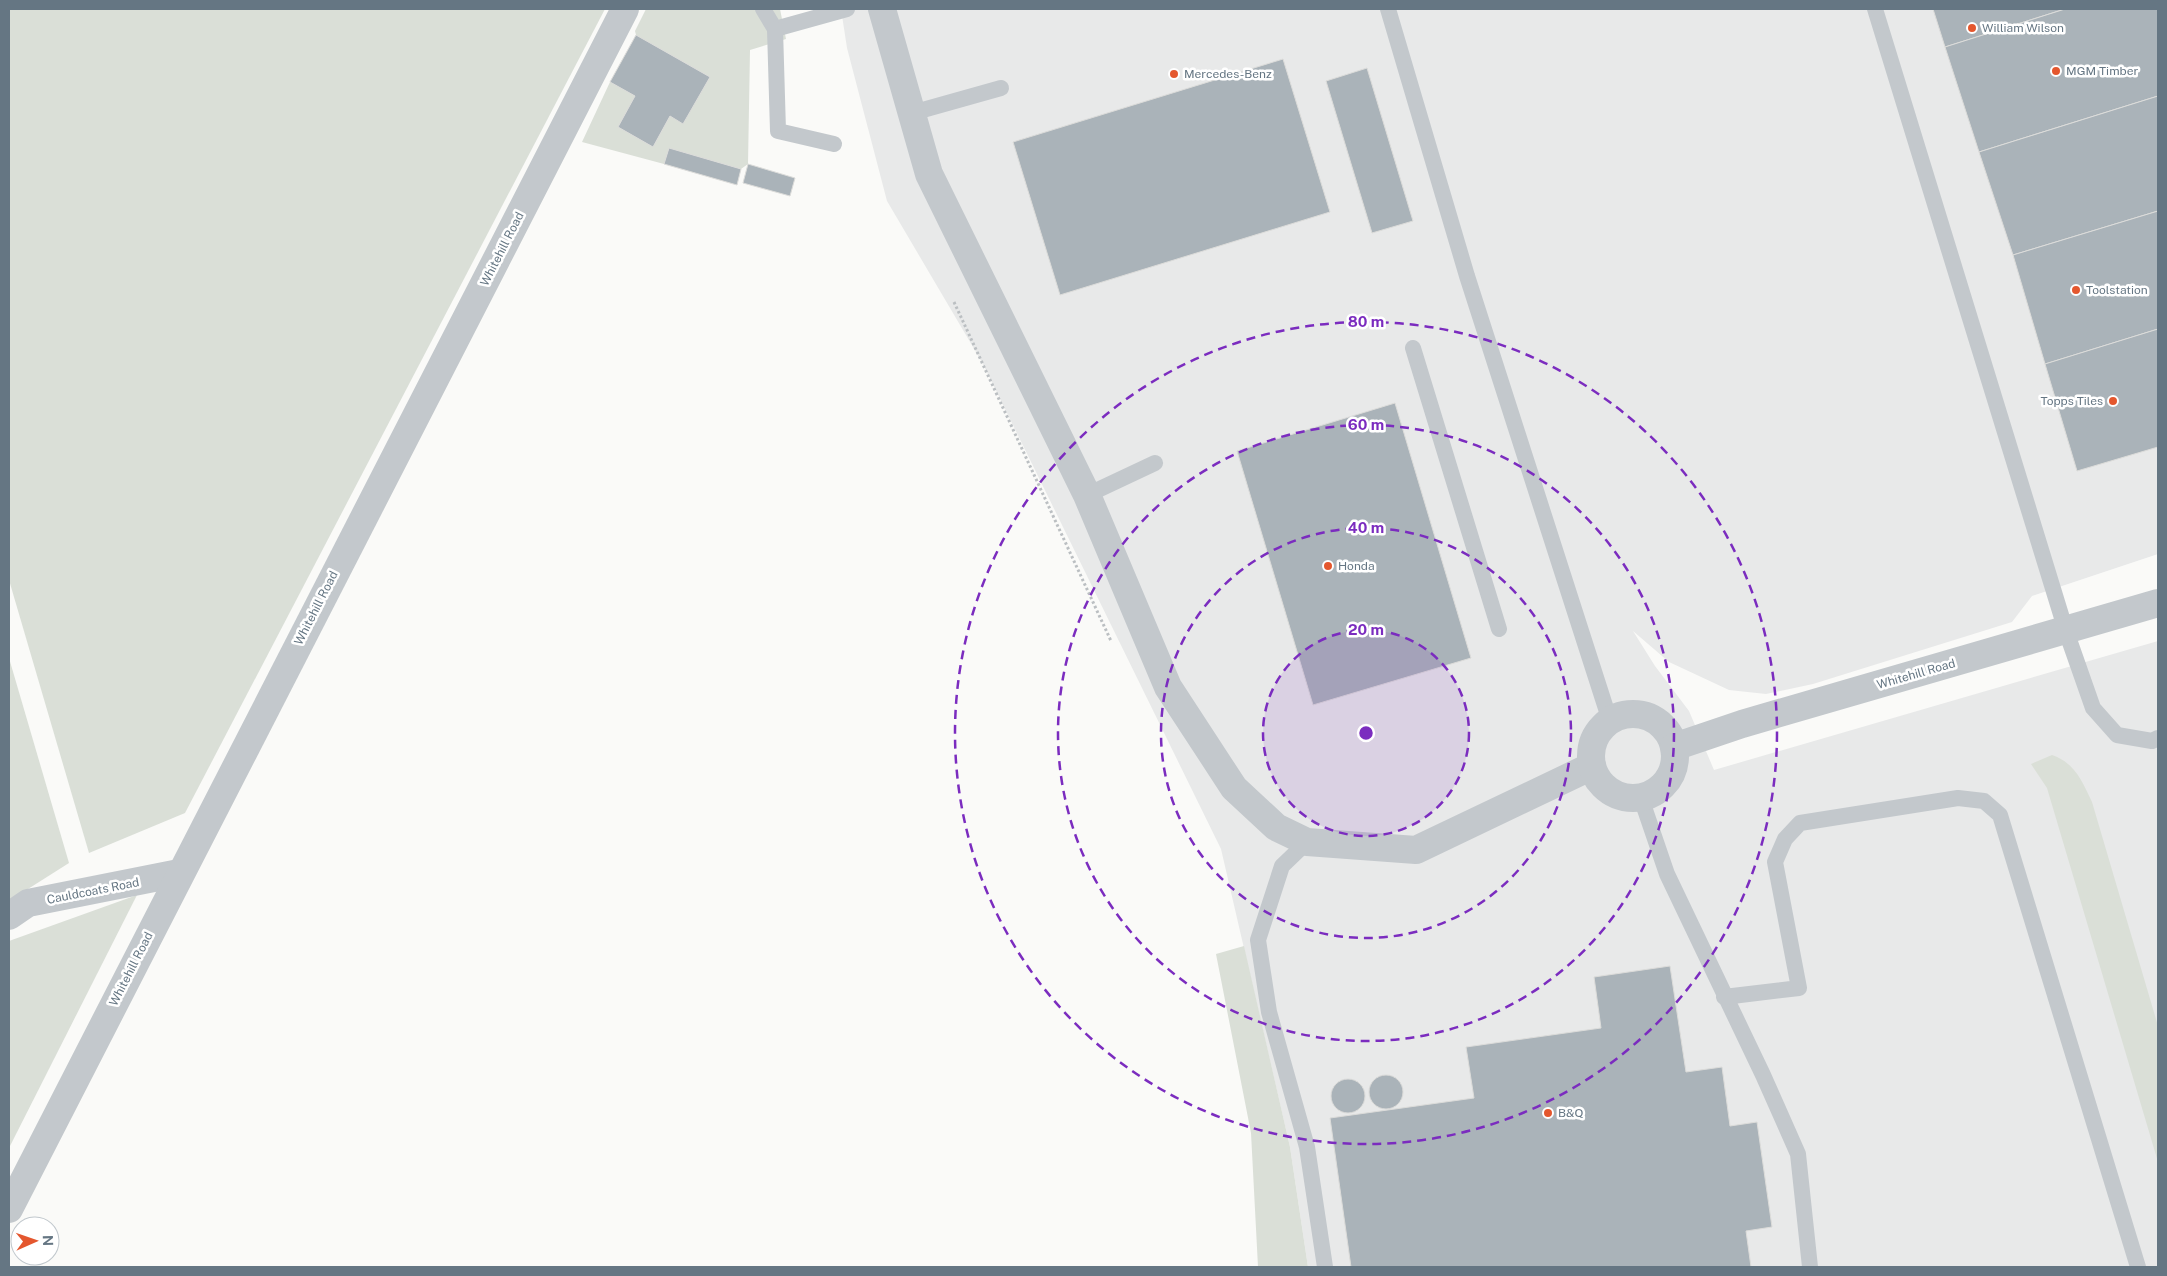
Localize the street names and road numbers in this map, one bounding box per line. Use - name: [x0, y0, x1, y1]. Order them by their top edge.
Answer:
- street label: Whitehill Road: [477, 210, 527, 288]
- street label: Whitehill Road: [291, 569, 341, 647]
- street label: Whitehill Road: [1875, 656, 1957, 692]
- street label: Cauldcoats Road: [46, 875, 140, 907]
- street label: Whitehill Road: [106, 930, 156, 1008]

